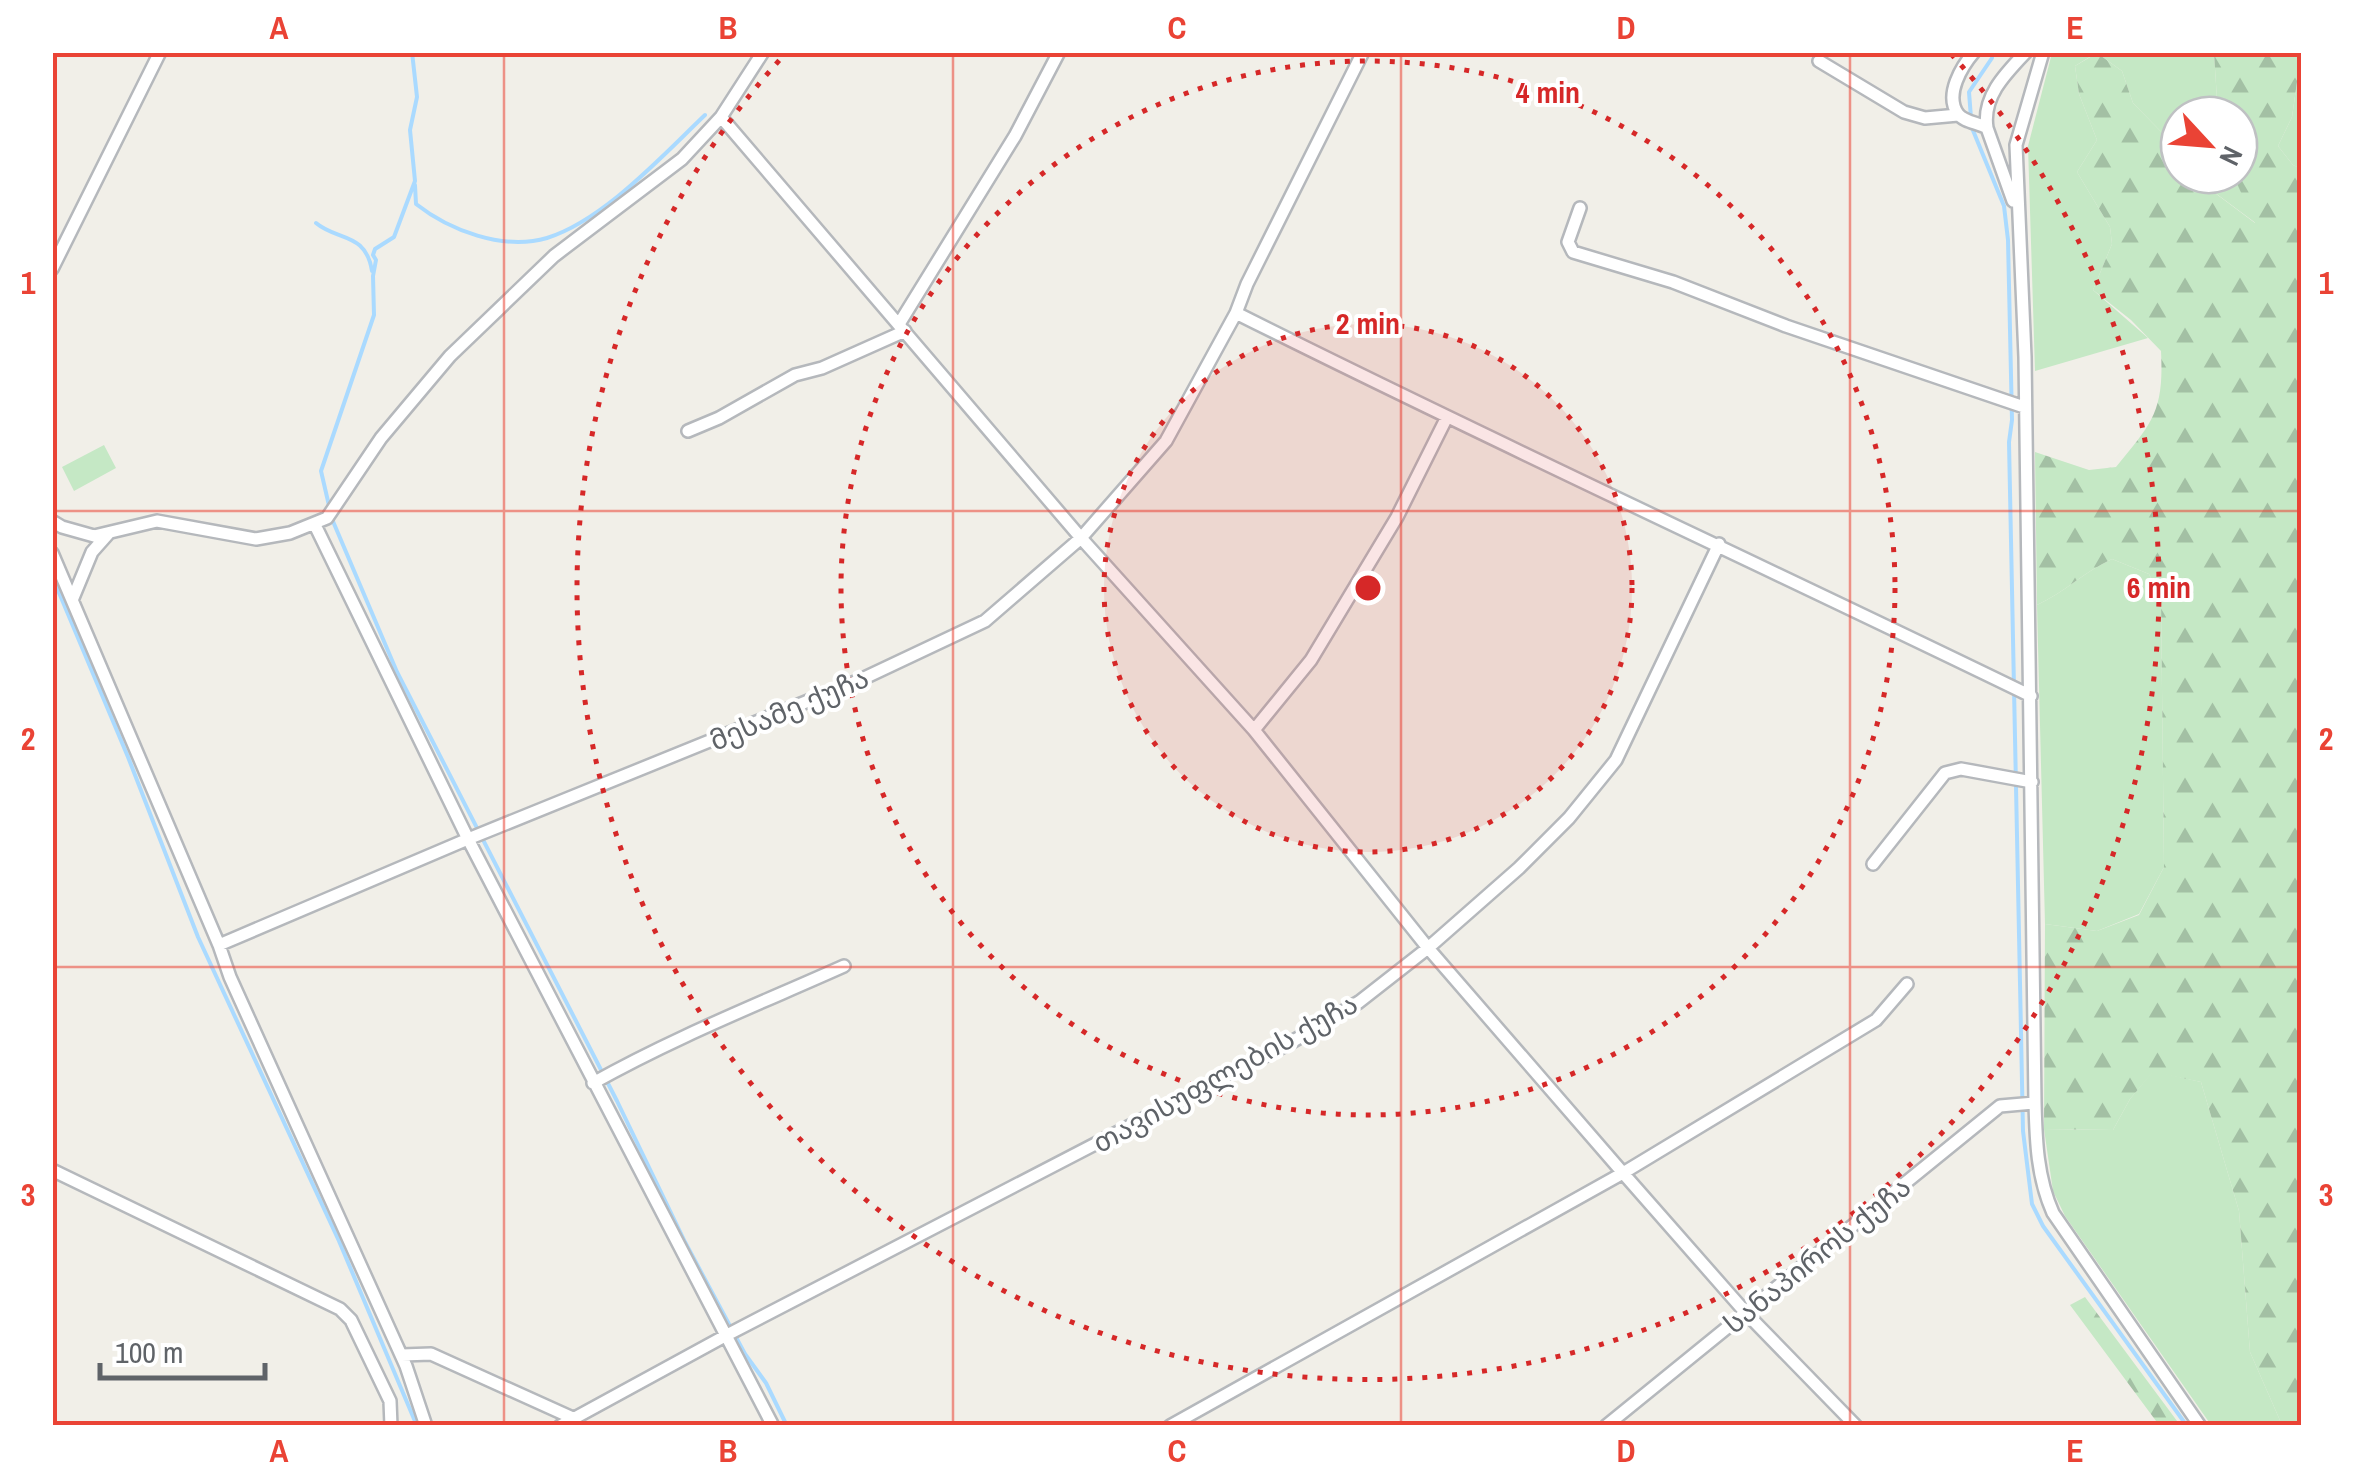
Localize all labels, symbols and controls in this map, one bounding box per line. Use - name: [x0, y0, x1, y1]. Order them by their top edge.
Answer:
- text: A: [270, 6, 289, 49]
- text: B: [719, 6, 737, 49]
- text: C: [1168, 6, 1186, 49]
- text: D: [1617, 6, 1635, 49]
- text: E: [2066, 6, 2084, 49]
- text: 4 min: [1516, 72, 1580, 112]
- north arrow: [2159, 95, 2259, 195]
- text: N: [2211, 140, 2252, 172]
- text: 1: [21, 261, 36, 304]
- text: 1: [2319, 261, 2334, 304]
- text: 2 min: [1336, 303, 1400, 343]
- text: 6 min: [2127, 567, 2191, 607]
- centre of rings: [1350, 570, 1386, 606]
- street label: მესამე ქუჩა: [704, 658, 874, 760]
- text: 2: [21, 717, 35, 760]
- text: 2: [2319, 717, 2333, 760]
- street label: თავისუფლების ქუჩა: [1086, 984, 1364, 1162]
- street label: სანაპიროს ქუჩა: [1715, 1168, 1919, 1342]
- text: 3: [21, 1173, 35, 1216]
- text: 3: [2319, 1173, 2333, 1216]
- scale bar: [100, 1318, 265, 1380]
- text: 100 m: [115, 1332, 183, 1372]
- text: A: [270, 1429, 289, 1472]
- text: B: [719, 1429, 737, 1472]
- text: C: [1168, 1429, 1186, 1472]
- text: D: [1617, 1429, 1635, 1472]
- text: E: [2066, 1429, 2084, 1472]

